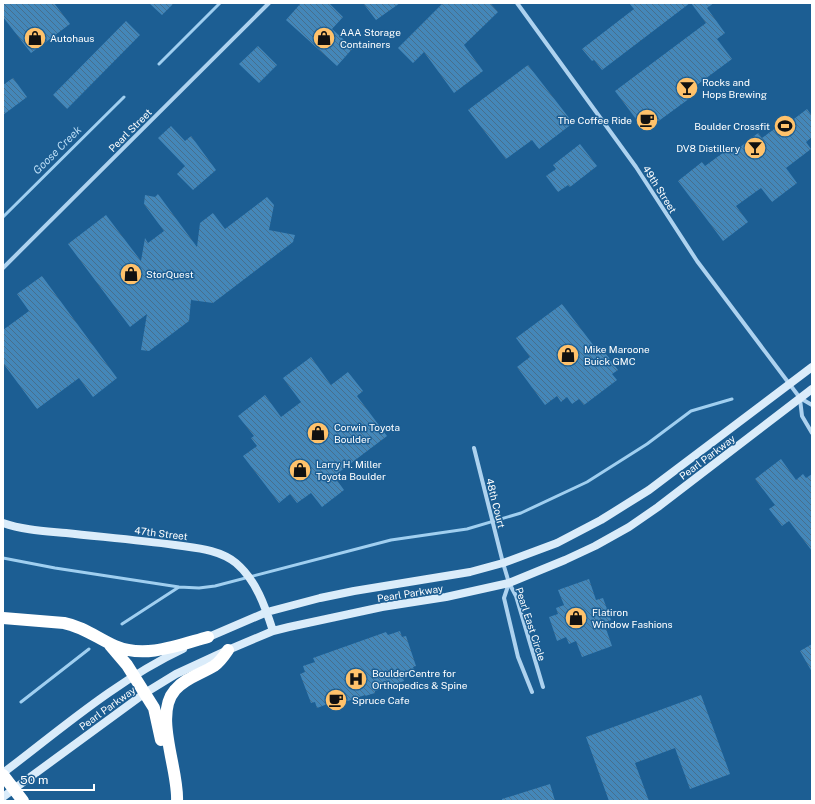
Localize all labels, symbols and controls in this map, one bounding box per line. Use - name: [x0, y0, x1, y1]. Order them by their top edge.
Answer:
- shop icon: Autohaus: [22, 25, 48, 51]
- shop icon: AAA Storage Containers: [311, 25, 337, 51]
- place label: AAA Storage Containers: [340, 26, 401, 50]
- place label: Autohaus: [50, 32, 94, 44]
- bar icon: Rocks and Hops Brewing: [674, 75, 700, 101]
- place label: Rocks and Hops Brewing: [702, 76, 767, 100]
- street label: Pearl Street: [106, 106, 154, 154]
- cafe icon: The Coffee Ride: [634, 107, 660, 133]
- sports icon: Boulder Crossfit: [772, 113, 798, 139]
- place label: The Coffee Ride: [558, 114, 632, 126]
- place label: Boulder Crossfit: [694, 120, 770, 132]
- water label: Goose Creek: [31, 123, 84, 176]
- bar icon: DV8 Distillery: [742, 135, 768, 161]
- place label: DV8 Distillery: [676, 142, 741, 154]
- street label: 49th Street: [641, 163, 679, 215]
- shop icon: StorQuest: [118, 261, 144, 287]
- place label: StorQuest: [146, 268, 194, 280]
- shop icon: Mike Maroone Buick GMC: [555, 342, 581, 368]
- place label: Mike Maroone Buick GMC: [584, 343, 650, 367]
- shop icon: Corwin Toyota Boulder: [305, 420, 331, 446]
- place label: Corwin Toyota Boulder: [334, 421, 400, 445]
- street label: Pearl Parkway: [677, 432, 738, 482]
- shop icon: Larry H. Miller Toyota Boulder: [287, 457, 313, 483]
- place label: Larry H. Miller Toyota Boulder: [316, 458, 386, 482]
- street label: 48th Court: [484, 477, 508, 529]
- street label: 47th Street: [134, 524, 188, 542]
- street label: Pearl Parkway: [376, 582, 444, 604]
- street label: Pearl East Circle: [513, 586, 549, 663]
- shop icon: Flatiron Window Fashions: [563, 605, 589, 631]
- place label: Flatiron Window Fashions: [592, 606, 673, 630]
- hospital icon: BoulderCentre for Orthopedics & Spine: [343, 666, 369, 692]
- place label: BoulderCentre for Orthopedics & Spine: [372, 667, 468, 691]
- street label: Pearl Parkway: [77, 683, 138, 732]
- cafe icon: Spruce Cafe: [323, 687, 349, 713]
- place label: Spruce Cafe: [352, 694, 410, 706]
- scale bar: [14, 766, 94, 792]
- text: 50 m: [20, 773, 48, 787]

